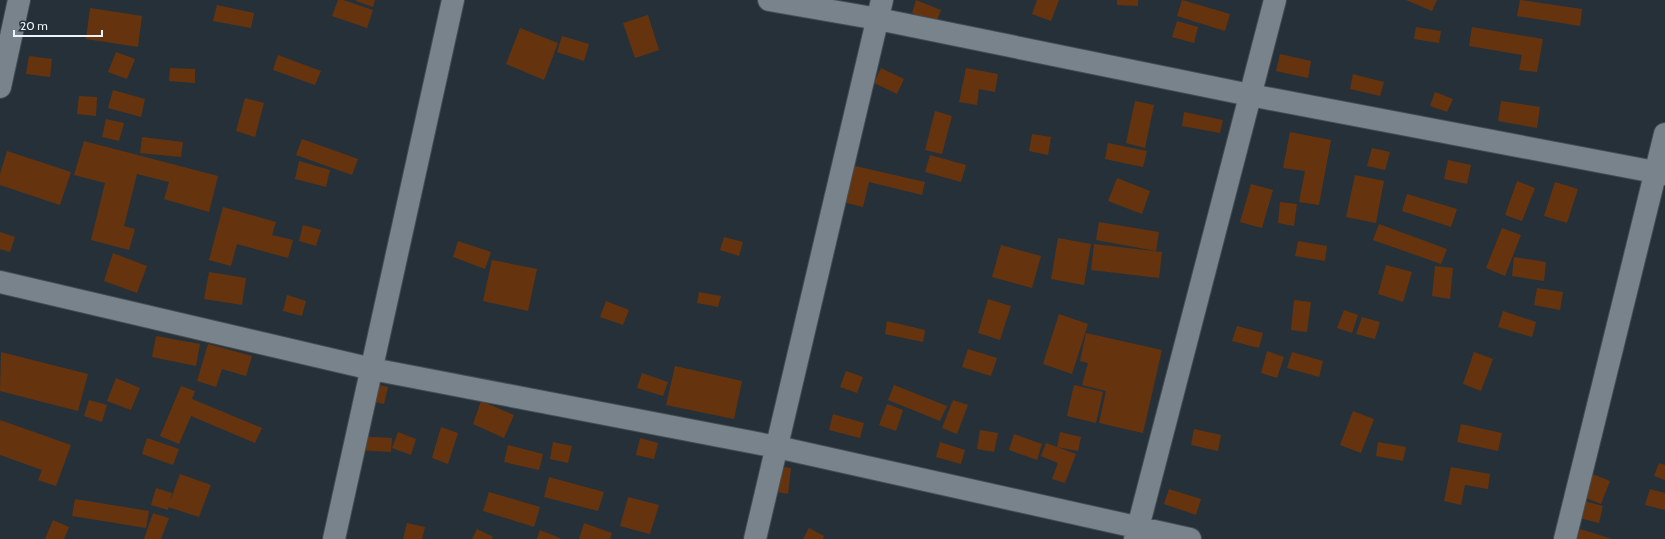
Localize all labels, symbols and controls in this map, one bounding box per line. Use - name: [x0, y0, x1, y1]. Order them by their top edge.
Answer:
- scale bar: [14, 12, 102, 38]
- text: 20 m: [20, 18, 48, 33]

